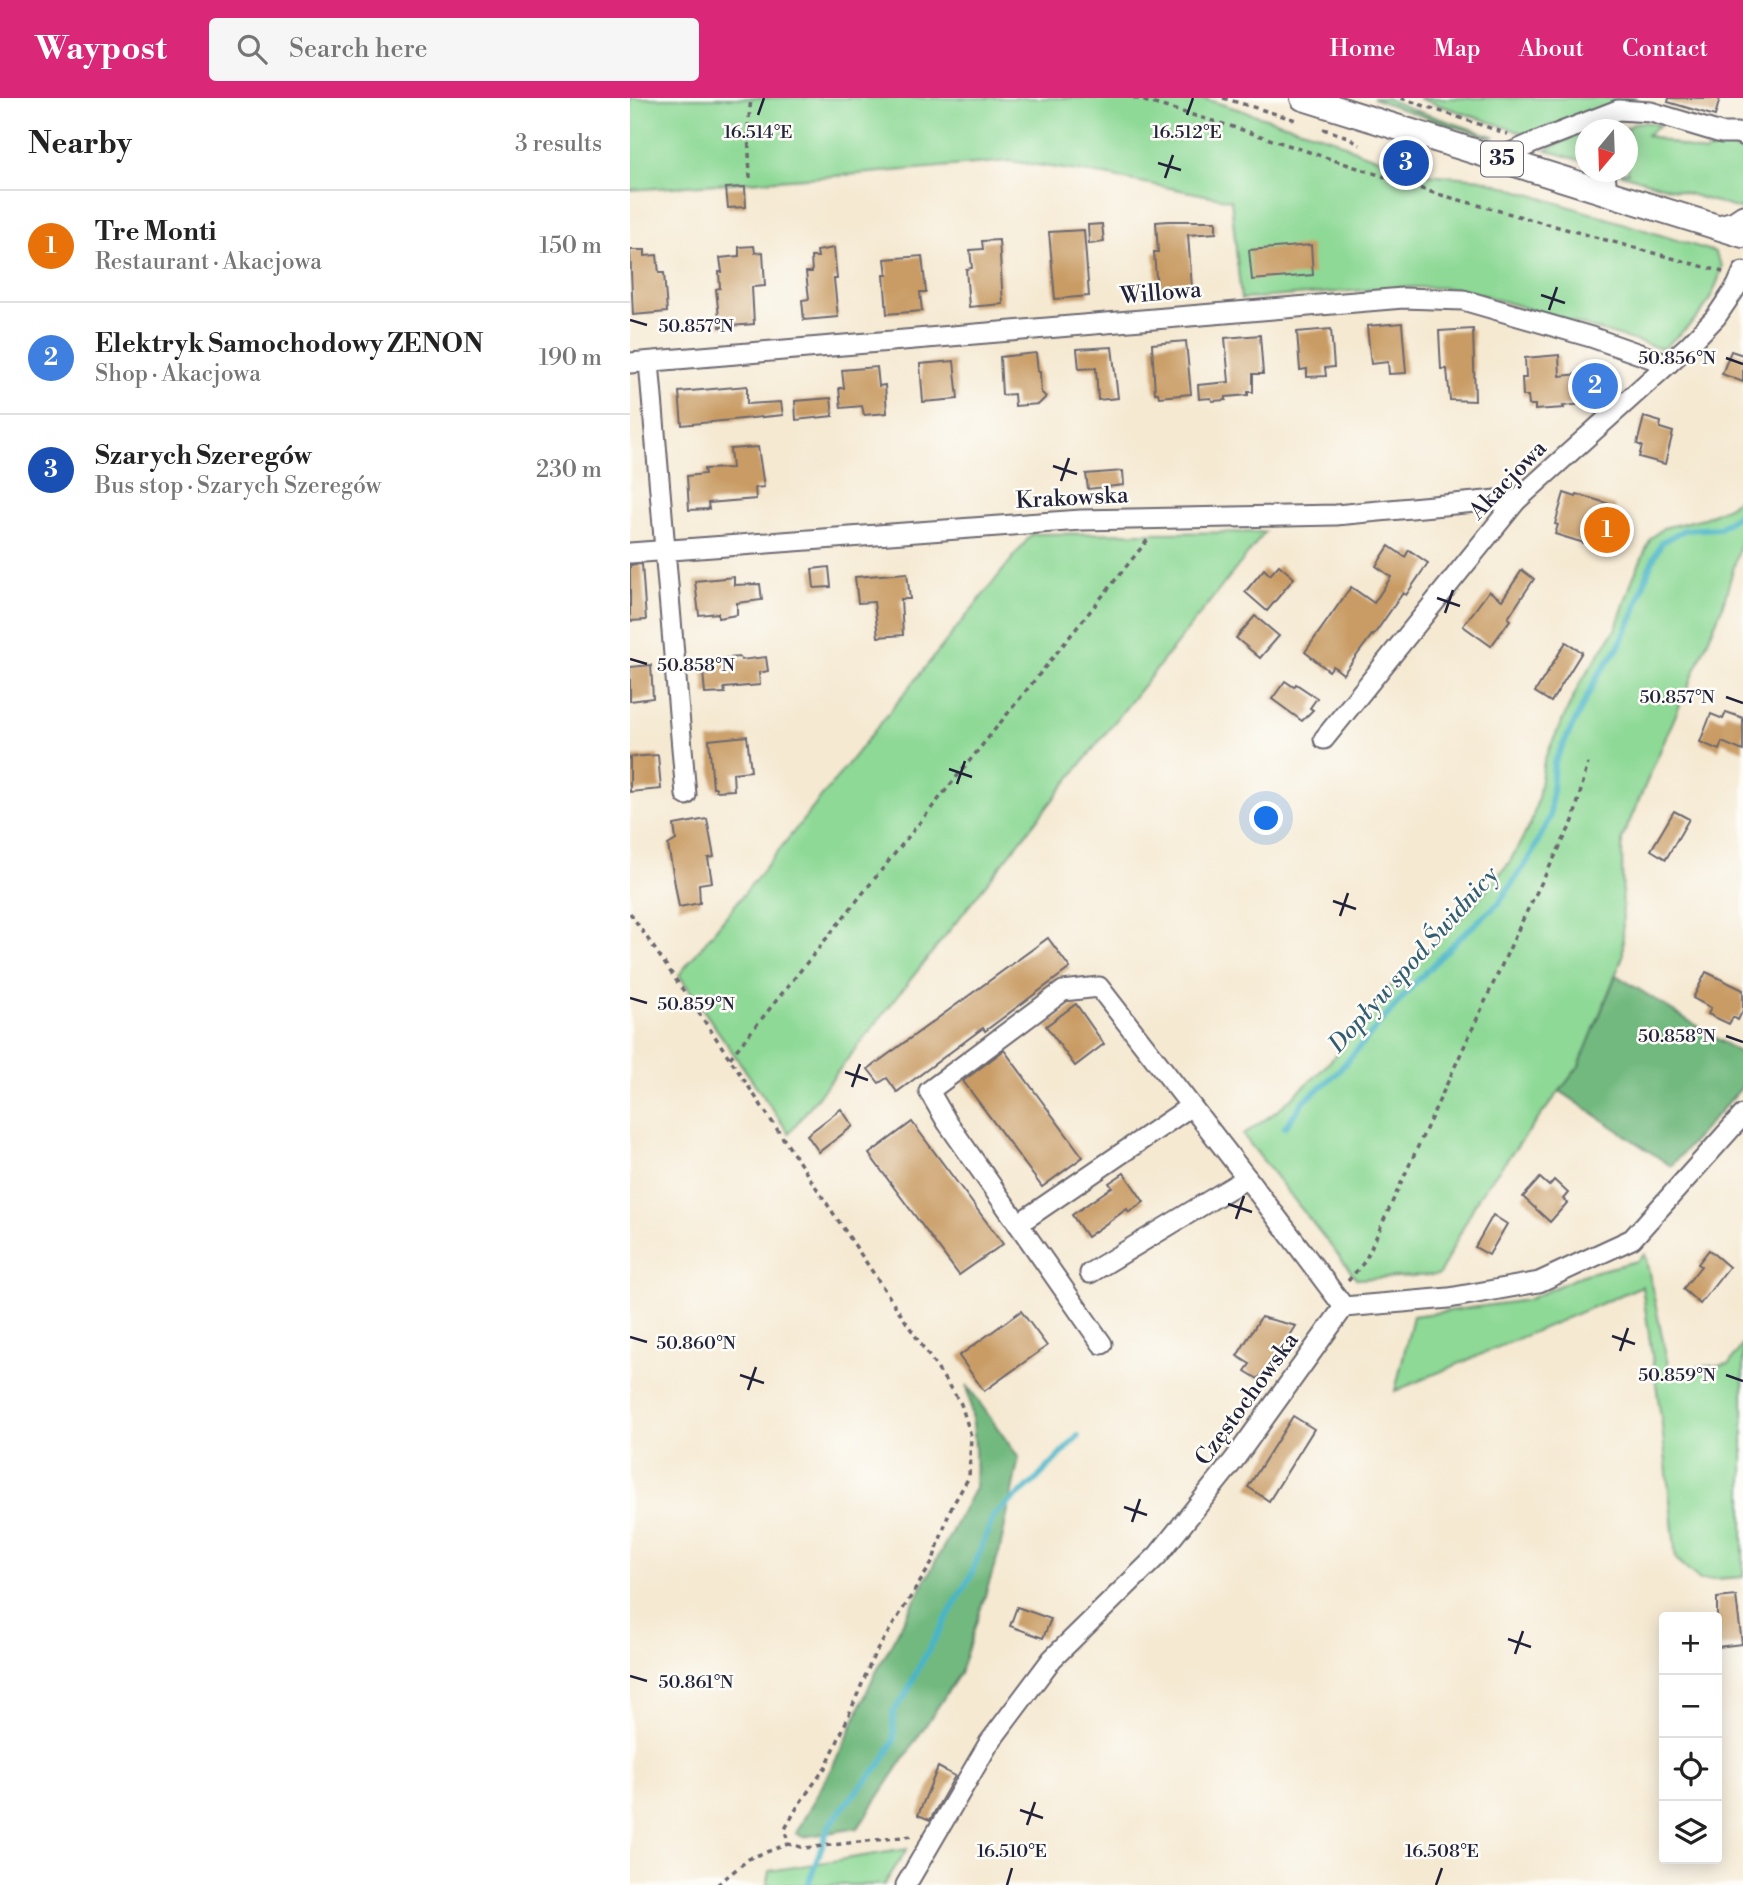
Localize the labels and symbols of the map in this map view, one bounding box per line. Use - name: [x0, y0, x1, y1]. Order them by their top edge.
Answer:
- north arrow: [1575, 119, 1638, 182]
- text: 16.514°E: [724, 121, 792, 144]
- text: 16.512°E: [1152, 121, 1222, 144]
- pin: 3: [1383, 137, 1429, 189]
- road number: 35: [1481, 141, 1523, 176]
- street label: Willowa: [1118, 275, 1203, 311]
- text: 50.857°N: [658, 315, 734, 338]
- text: 50.856°N: [1638, 347, 1716, 370]
- pin: 2: [1572, 360, 1618, 412]
- street label: Akacjowa: [1463, 434, 1553, 526]
- street label: Krakowska: [1015, 481, 1130, 515]
- pin: 1: [1584, 504, 1630, 556]
- text: 50.858°N: [657, 654, 736, 677]
- text: 50.857°N: [1639, 686, 1715, 709]
- your location: [1249, 801, 1283, 835]
- water label: Dopływ spod Świdnicy: [1320, 859, 1506, 1060]
- text: 50.859°N: [657, 993, 735, 1016]
- text: 50.858°N: [1638, 1025, 1717, 1048]
- street label: Częstochowska: [1189, 1327, 1305, 1471]
- text: 50.860°N: [656, 1332, 736, 1355]
- text: 50.859°N: [1638, 1364, 1716, 1387]
- text: 50.861°N: [658, 1671, 734, 1694]
- text: 16.510°E: [977, 1840, 1047, 1863]
- text: 16.508°E: [1405, 1840, 1479, 1863]

